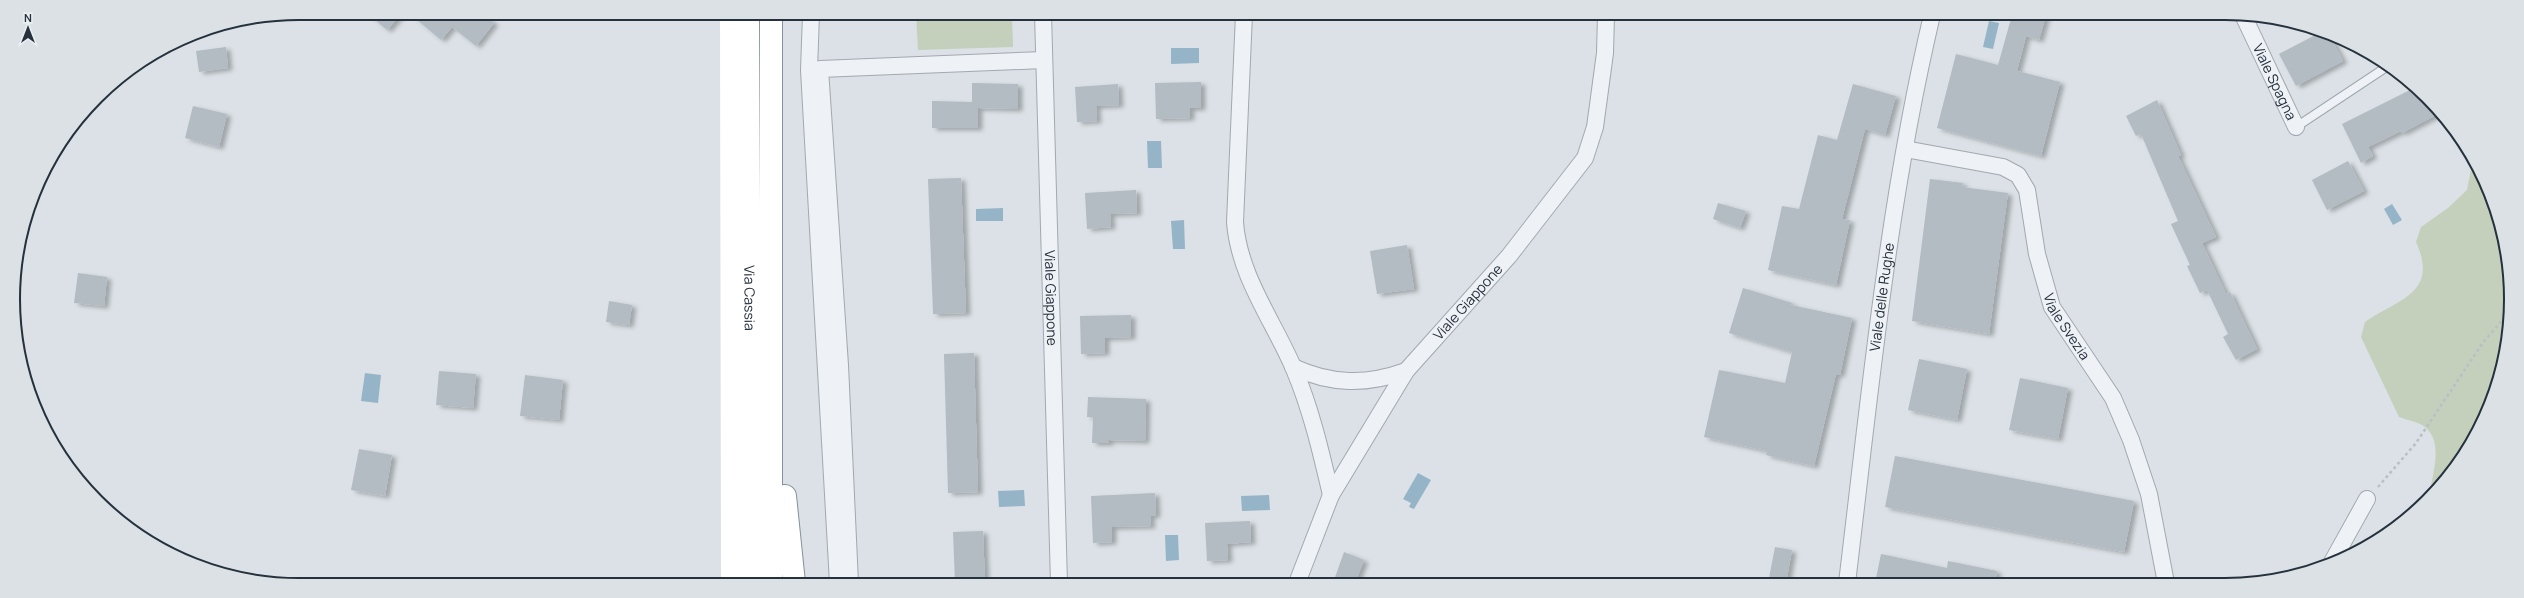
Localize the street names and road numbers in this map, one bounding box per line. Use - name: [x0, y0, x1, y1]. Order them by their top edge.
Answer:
- street label: Viale Spagna: [2249, 40, 2301, 123]
- street label: Viale delle Rughe: [1865, 241, 1898, 353]
- street label: Viale Giappone: [1041, 250, 1062, 346]
- street label: Viale Giappone: [1428, 260, 1507, 344]
- street label: Via Cassia: [740, 265, 760, 331]
- street label: Viale Svezia: [2040, 291, 2095, 363]

